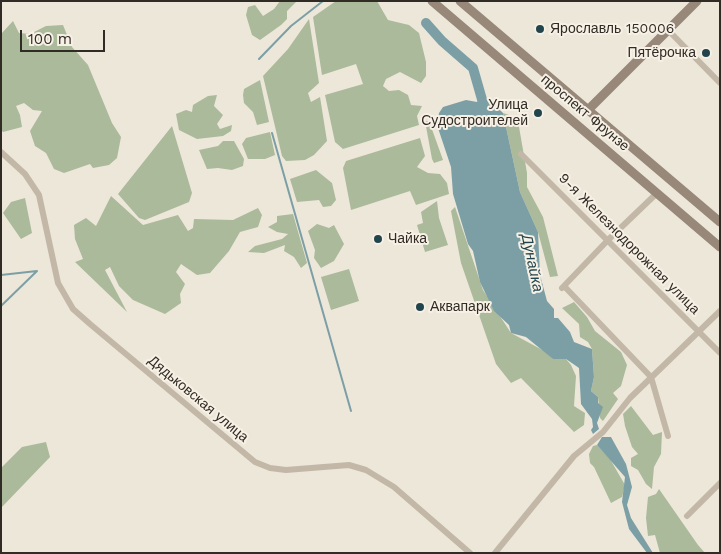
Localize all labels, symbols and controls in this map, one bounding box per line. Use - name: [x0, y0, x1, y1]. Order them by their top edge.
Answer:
- scale bar: [22, 20, 108, 52]
- place label: Ярославль 150006: [550, 21, 674, 37]
- marker: Ярославль 150006: [534, 23, 546, 35]
- text: 100 m: [28, 30, 72, 48]
- place label: Пятёрочка: [627, 45, 696, 61]
- marker: Пятёрочка: [700, 47, 712, 59]
- street label: проспект Фрунзе: [537, 71, 633, 155]
- place label: Улица Судостроителей: [421, 97, 528, 130]
- marker: Улица Судостроителей: [532, 107, 544, 119]
- street label: 9-я Железнодорожная улица: [555, 170, 703, 318]
- place label: Чайка: [388, 231, 427, 247]
- water label: Дунайка: [517, 232, 547, 294]
- marker: Чайка: [372, 233, 384, 245]
- place label: Аквапарк: [430, 299, 490, 315]
- marker: Аквапарк: [414, 301, 426, 313]
- street label: Дядьковская улица: [144, 352, 252, 446]

